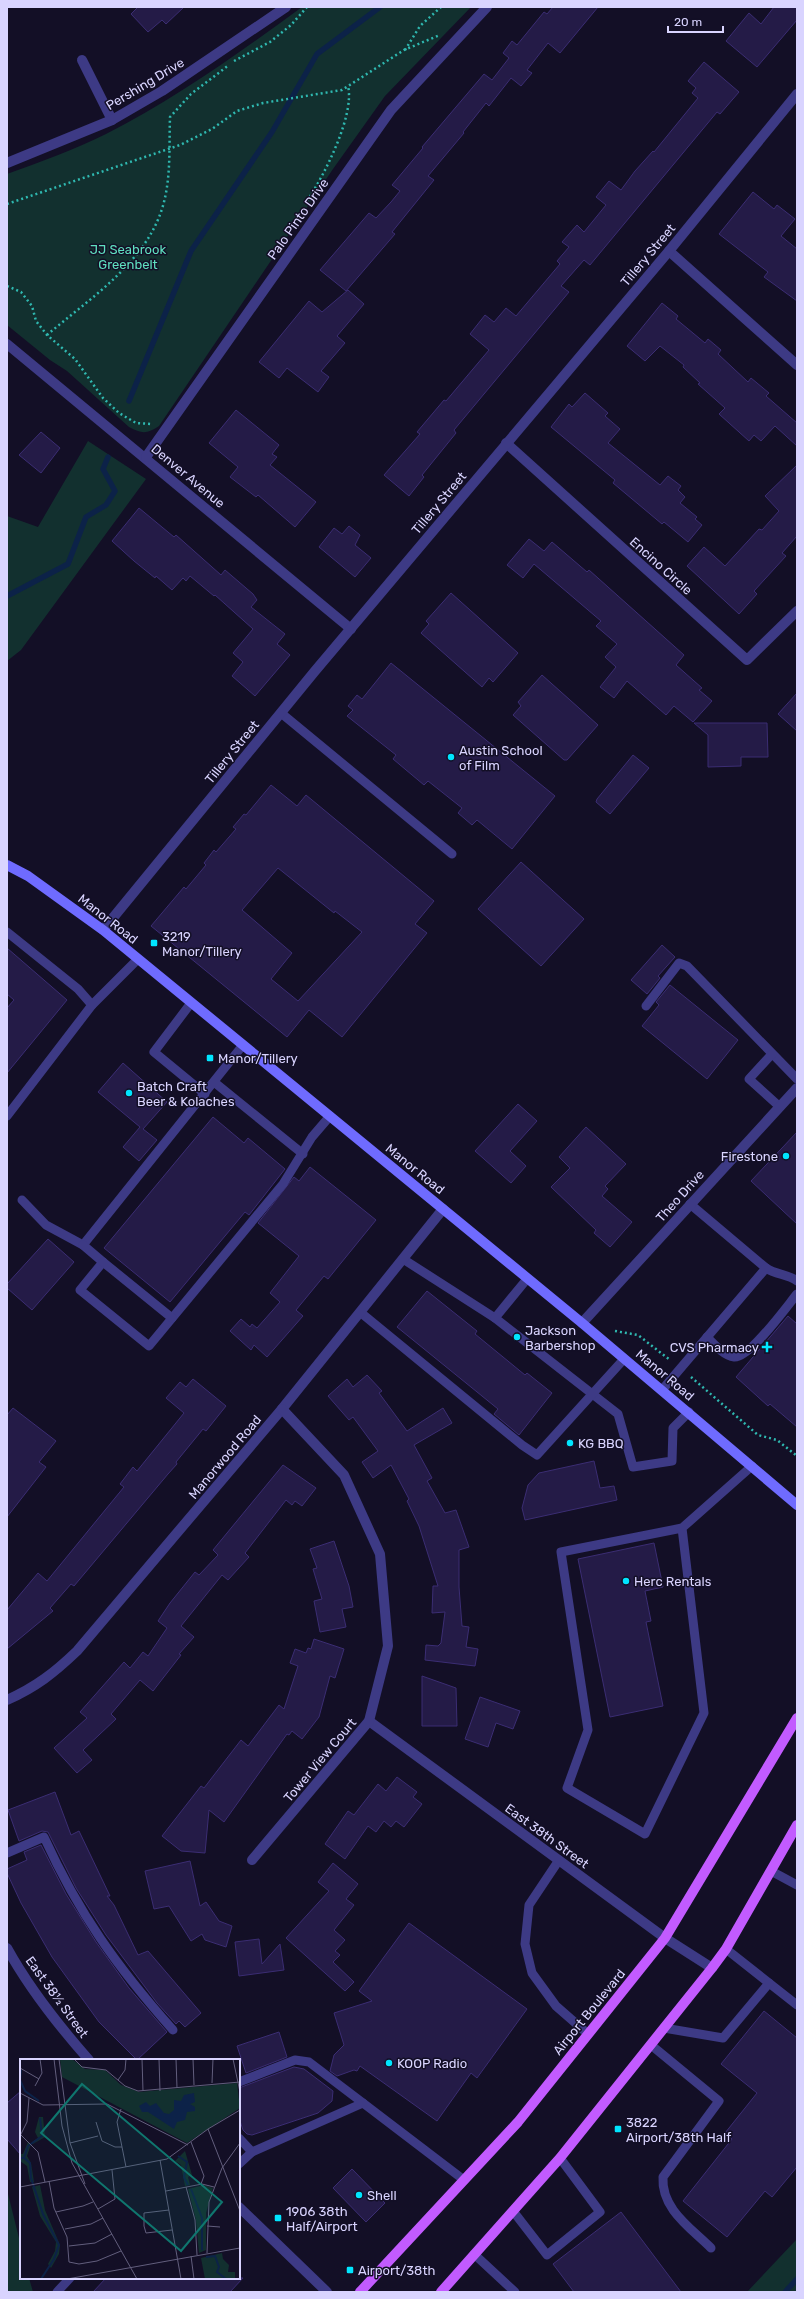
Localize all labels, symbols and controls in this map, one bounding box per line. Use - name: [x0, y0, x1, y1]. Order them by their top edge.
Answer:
- scale bar: [668, 8, 723, 34]
- text: 20 m: [674, 15, 702, 29]
- street label: Pershing Drive: [103, 55, 187, 114]
- street label: Palo Pinto Drive: [264, 176, 332, 262]
- street label: Tillery Street: [618, 221, 678, 289]
- park label: JJ Seabrook Greenbelt: [90, 242, 166, 272]
- street label: Denver Avenue: [148, 441, 228, 511]
- street label: Tillery Street: [409, 469, 469, 537]
- street label: Encino Circle: [627, 534, 695, 598]
- street label: Tillery Street: [202, 717, 262, 787]
- place label: Austin School of Film: [459, 743, 543, 773]
- marker: Austin School of Film: [446, 752, 456, 762]
- street label: Manor Road: [75, 891, 141, 947]
- place label: 3219 Manor/Tillery: [162, 929, 242, 959]
- marker: 3219 Manor/Tillery: [149, 938, 159, 948]
- place label: Manor/Tillery: [218, 1051, 298, 1066]
- marker: Manor/Tillery: [205, 1053, 215, 1063]
- place label: Batch Craft Beer & Kolaches: [137, 1079, 235, 1109]
- marker: Batch Craft Beer & Kolaches: [124, 1088, 134, 1098]
- street label: Manor Road: [383, 1141, 447, 1197]
- place label: Firestone: [721, 1149, 778, 1164]
- marker: Firestone: [781, 1151, 791, 1161]
- street label: Theo Drive: [653, 1167, 707, 1225]
- place label: Jackson Barbershop: [525, 1323, 596, 1353]
- marker: Jackson Barbershop: [512, 1332, 522, 1342]
- place label: CVS Pharmacy: [670, 1340, 759, 1355]
- marker: CVS Pharmacy: [762, 1342, 772, 1352]
- street label: Manor Road: [633, 1346, 697, 1404]
- street label: Manorwood Road: [186, 1412, 264, 1502]
- place label: KG BBQ: [578, 1436, 624, 1451]
- marker: KG BBQ: [565, 1438, 575, 1448]
- place label: Herc Rentals: [634, 1574, 712, 1589]
- marker: Herc Rentals: [621, 1576, 631, 1586]
- street label: Tower View Court: [281, 1715, 359, 1805]
- street label: East 38th Street: [502, 1801, 592, 1871]
- street label: East 38½ Street: [22, 1953, 92, 2041]
- street label: Airport Boulevard: [550, 1966, 628, 2058]
- place label: KOOP Radio: [397, 2056, 467, 2071]
- marker: KOOP Radio: [384, 2058, 394, 2068]
- inset map: [20, 2059, 240, 2279]
- place label: 3822 Airport/38th Half: [626, 2115, 731, 2145]
- marker: 3822 Airport/38th Half: [613, 2124, 623, 2134]
- place label: Shell: [367, 2188, 397, 2203]
- marker: Shell: [354, 2190, 364, 2200]
- place label: 1906 38th Half/Airport: [286, 2204, 358, 2234]
- marker: 1906 38th Half/Airport: [273, 2213, 283, 2223]
- place label: Airport/38th: [358, 2263, 435, 2278]
- marker: Airport/38th: [345, 2265, 355, 2275]

